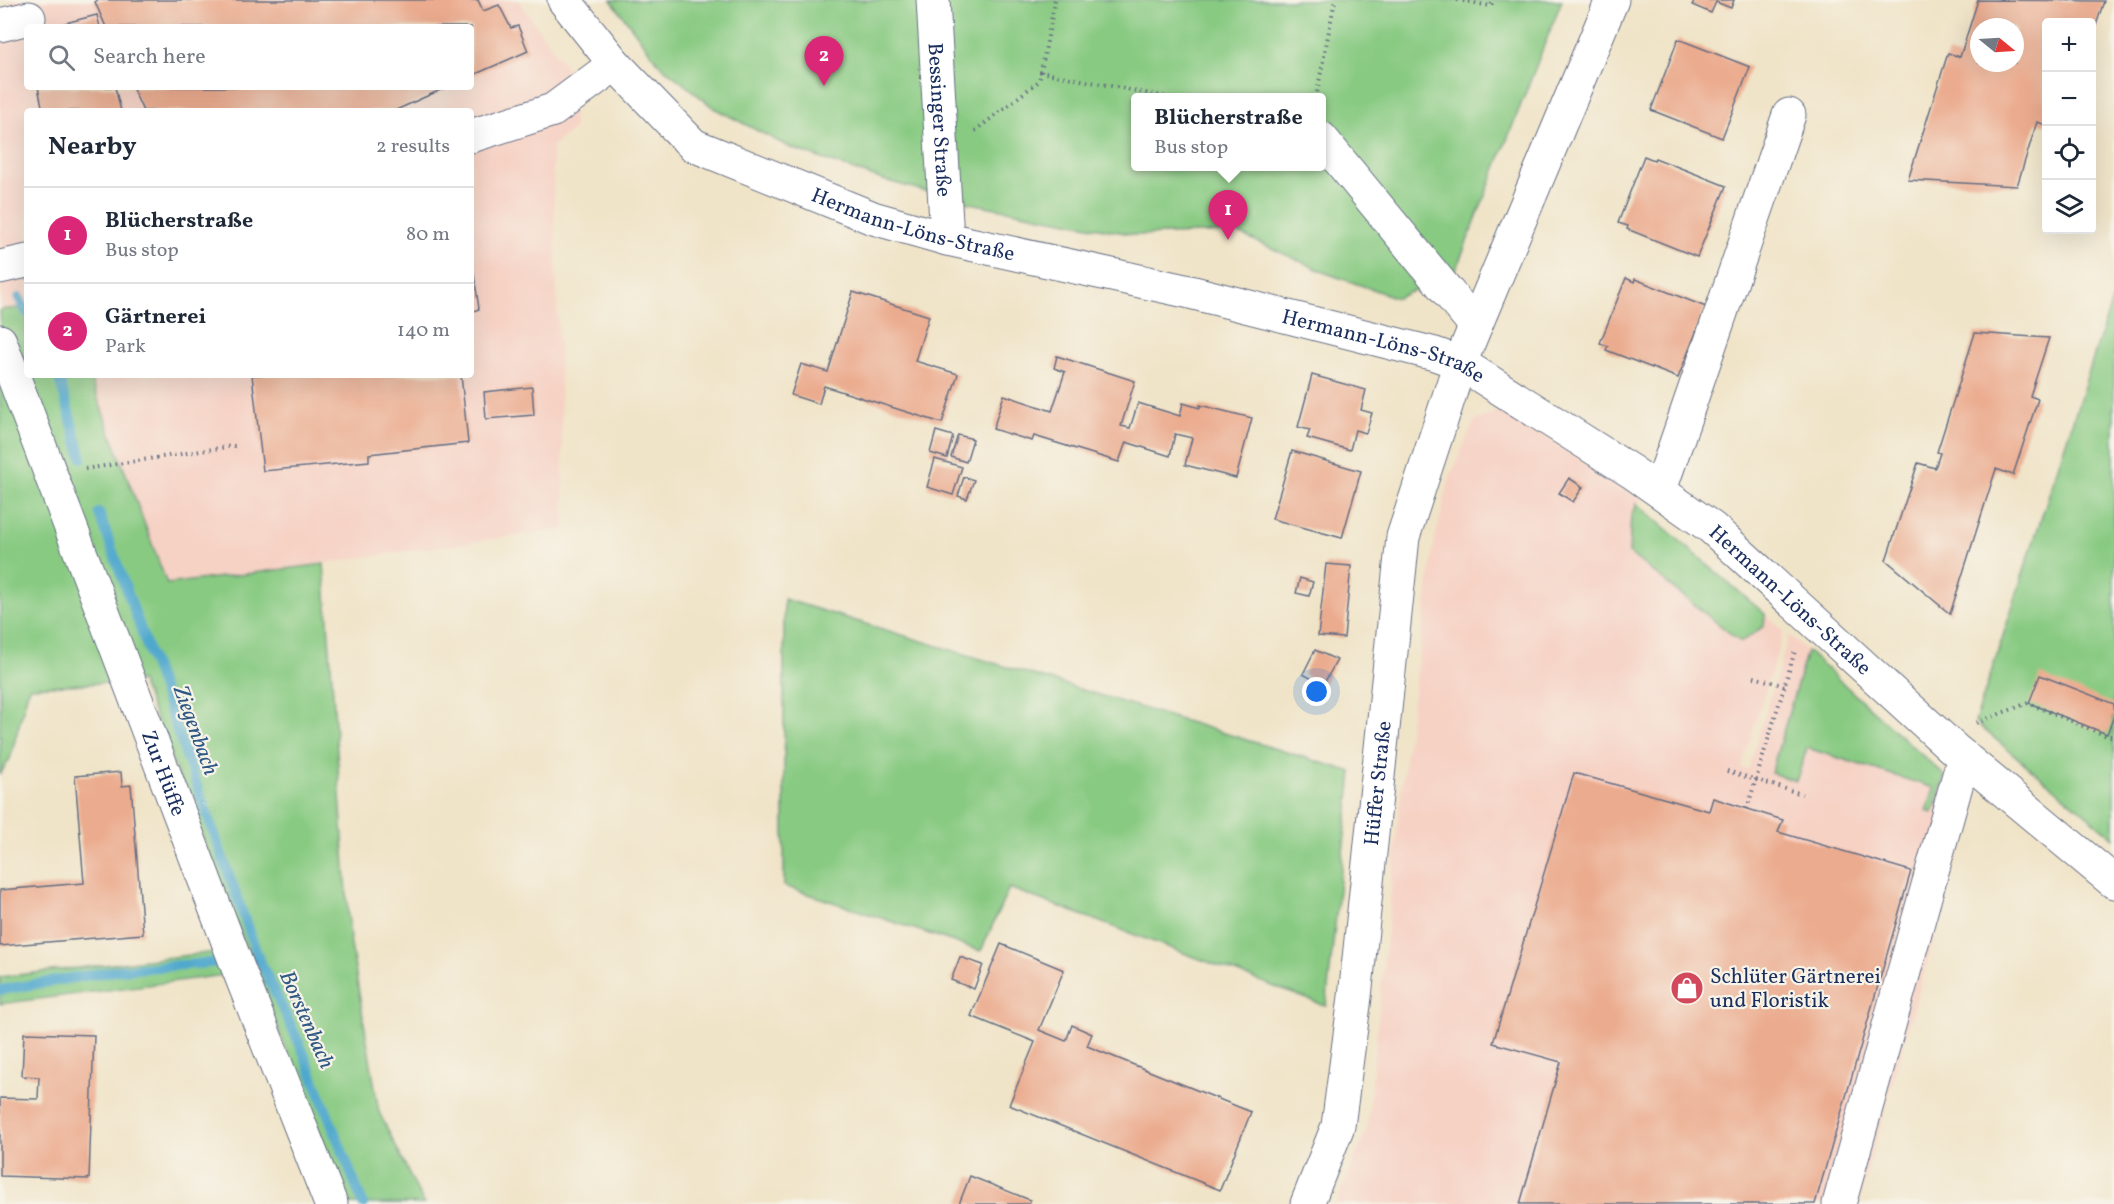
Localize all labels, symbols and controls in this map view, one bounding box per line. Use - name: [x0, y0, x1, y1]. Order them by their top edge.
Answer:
- north arrow: [1970, 18, 2024, 72]
- map controls: [2042, 18, 2096, 234]
- button: +: [2042, 18, 2096, 72]
- search box: [24, 24, 474, 90]
- pin: 2: [804, 36, 844, 86]
- icon: search: [45, 41, 78, 74]
- text: Search here: [93, 42, 206, 73]
- street label: Bessinger Straße: [920, 42, 958, 198]
- button: −: [2042, 72, 2096, 126]
- popup: [1131, 93, 1326, 171]
- text: Blücherstraße: [1154, 103, 1303, 134]
- button: locate: [2042, 126, 2096, 180]
- text: Nearby: [48, 129, 137, 165]
- text: 2 results: [376, 133, 450, 161]
- text: Bus stop: [1154, 134, 1228, 162]
- button: layers: [2042, 180, 2096, 234]
- street label: Hermann-Löns-Straße: [807, 182, 1017, 269]
- pin: 1: [1208, 190, 1248, 240]
- text: Blücherstraße: [105, 206, 253, 237]
- text: 1: [63, 221, 72, 249]
- text: 80 m: [406, 221, 450, 249]
- text: Bus stop: [105, 237, 179, 265]
- text: Gärtnerei: [105, 302, 206, 333]
- street label: Hermann-Löns-Straße: [1278, 303, 1490, 391]
- text: 2: [62, 317, 73, 345]
- text: 140 m: [397, 317, 450, 345]
- text: Park: [105, 333, 146, 361]
- street label: Hermann-Löns-Straße: [1702, 519, 1877, 683]
- your location: [1302, 677, 1331, 706]
- water label: Ziegenbach: [164, 681, 225, 780]
- street label: Hüffer Straße: [1358, 719, 1400, 847]
- street label: Zur Hüffe: [133, 726, 192, 821]
- place label: Schlüter Gärtnerei und Floristik: [1710, 963, 1881, 1016]
- water label: Borstenbach: [270, 966, 341, 1074]
- shop icon: Schlüter Gärtnerei und Floristik: [1669, 970, 1705, 1006]

